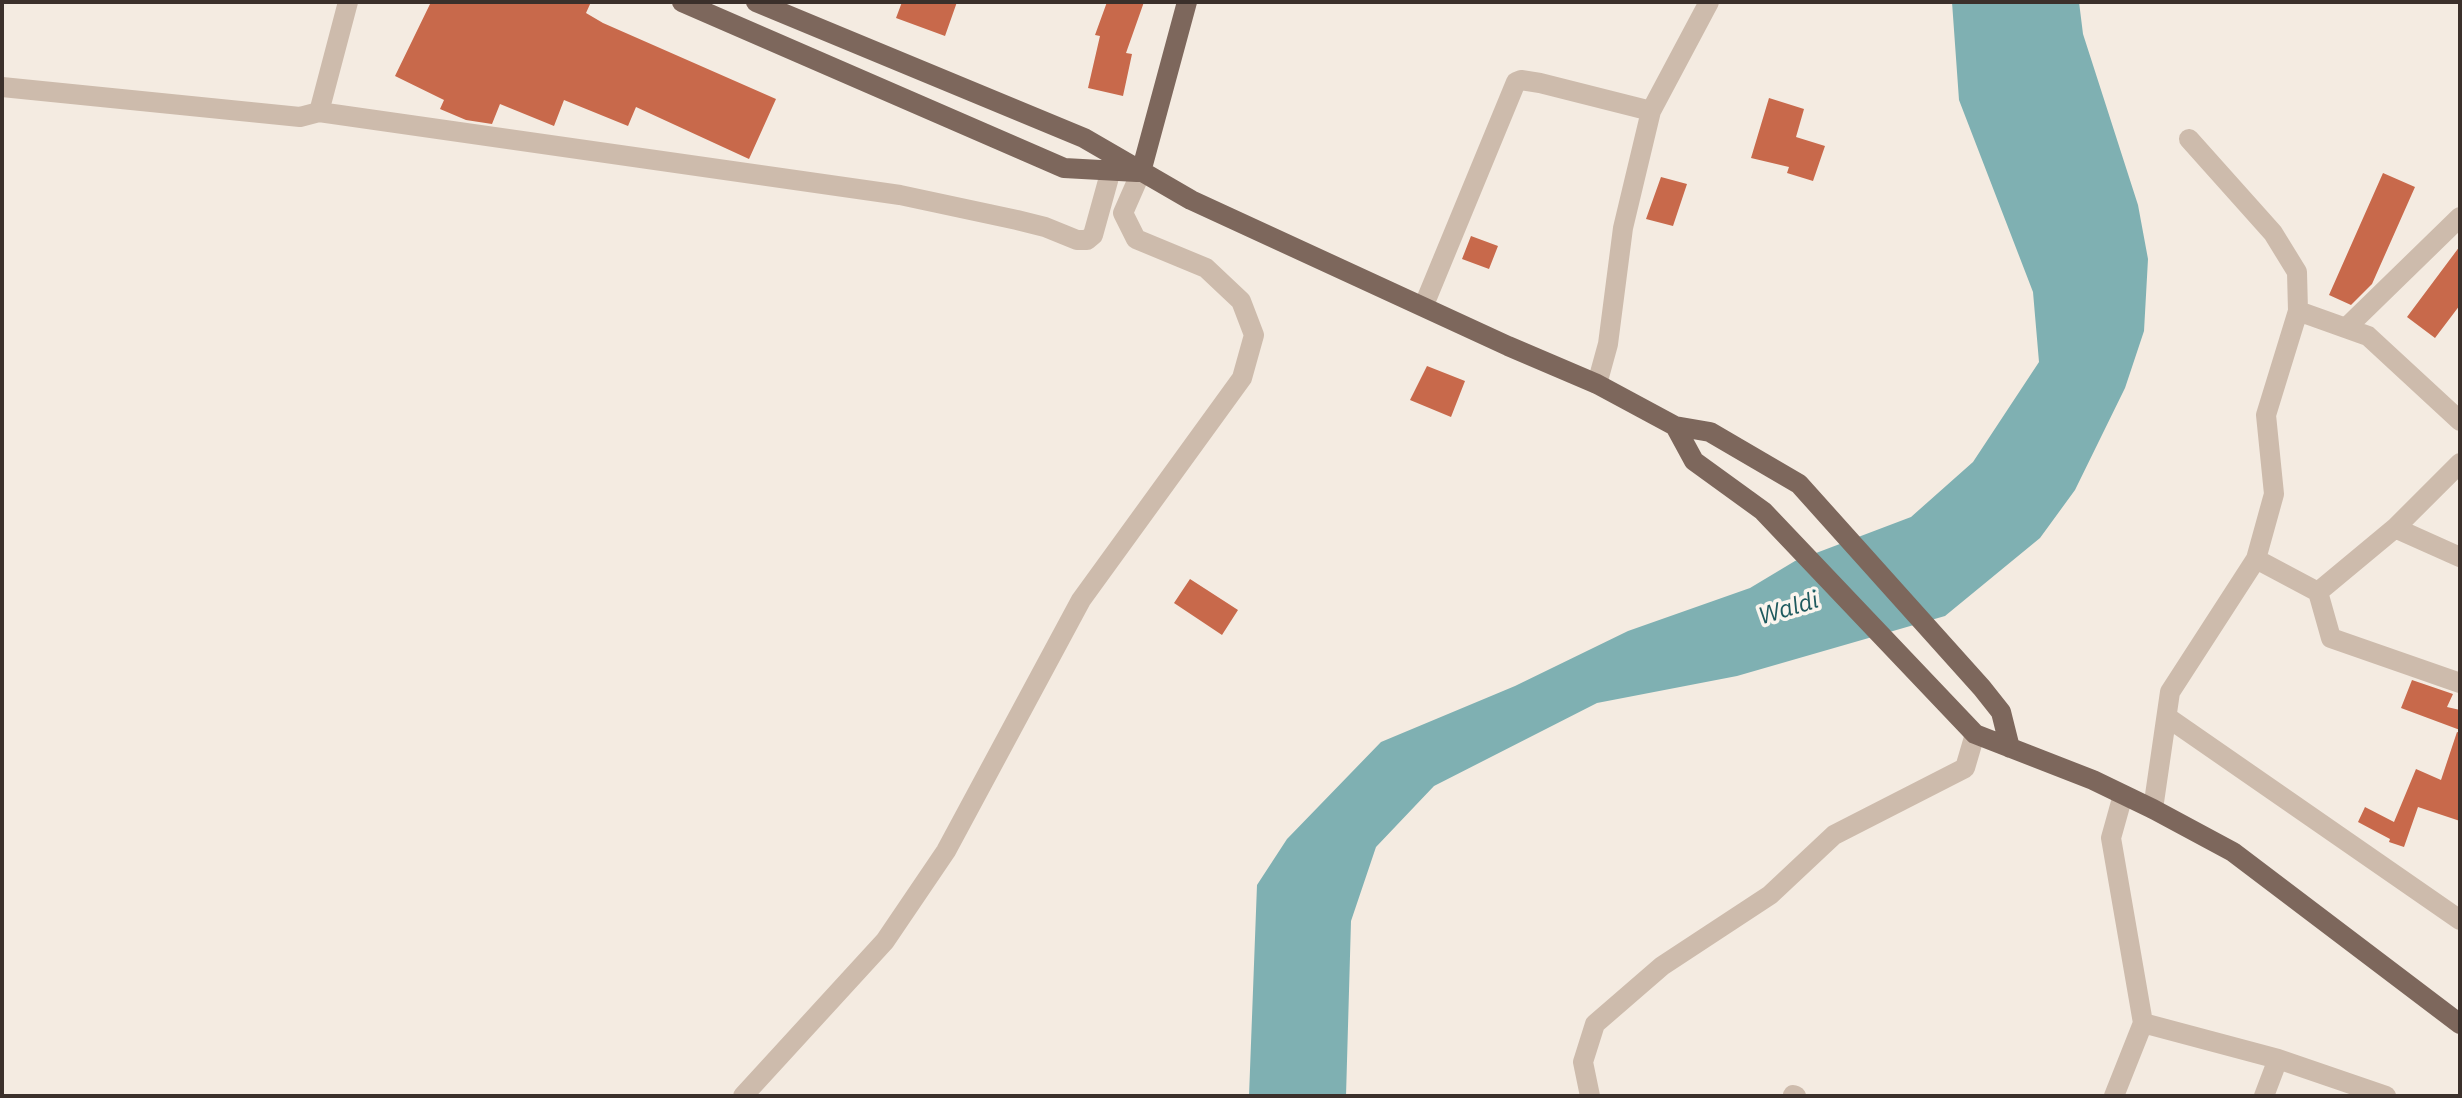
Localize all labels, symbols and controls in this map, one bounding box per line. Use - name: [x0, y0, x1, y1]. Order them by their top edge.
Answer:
- water label: Waldi: [1756, 586, 1822, 632]

